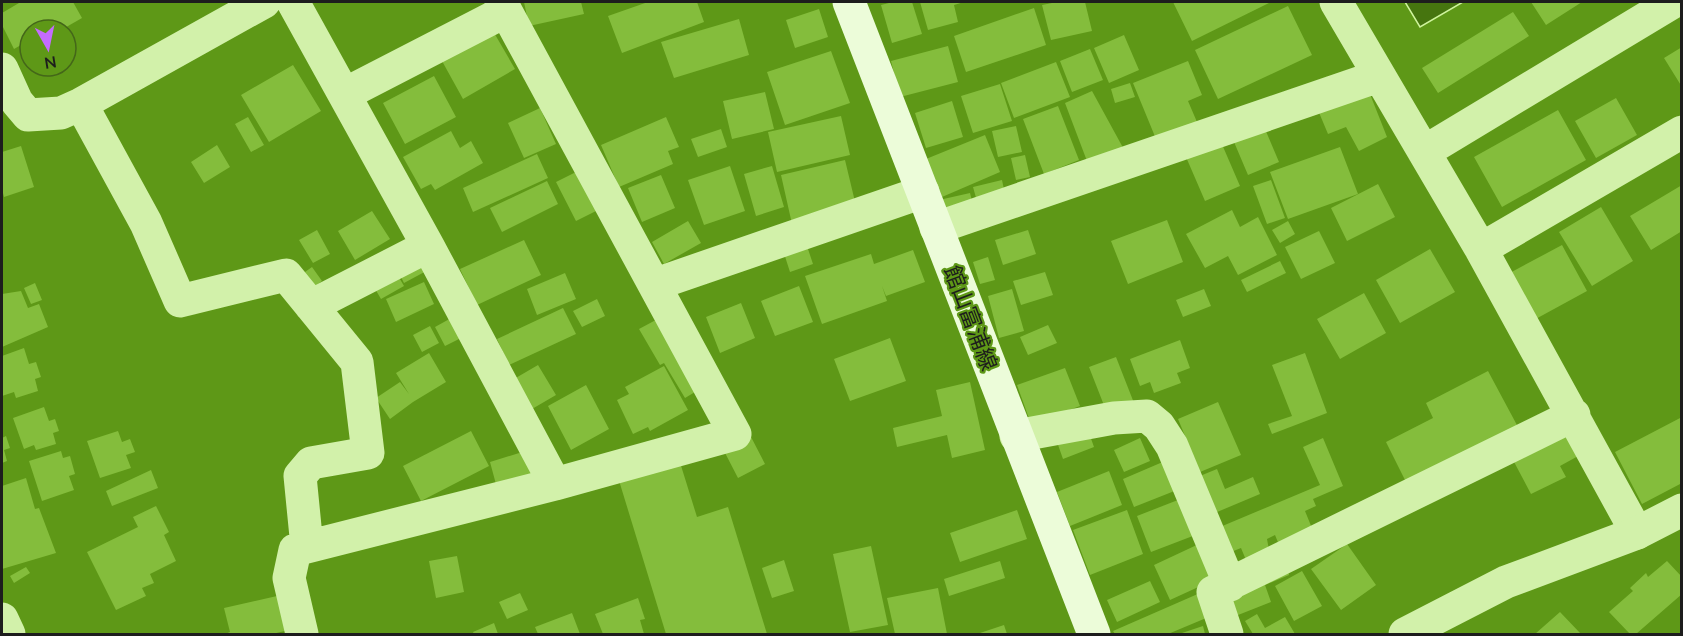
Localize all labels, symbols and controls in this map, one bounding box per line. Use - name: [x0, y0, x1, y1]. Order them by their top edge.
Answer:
- north arrow: [18, 18, 78, 78]
- text: N: [43, 52, 58, 74]
- street label: 館山富浦線: [938, 262, 1004, 374]

